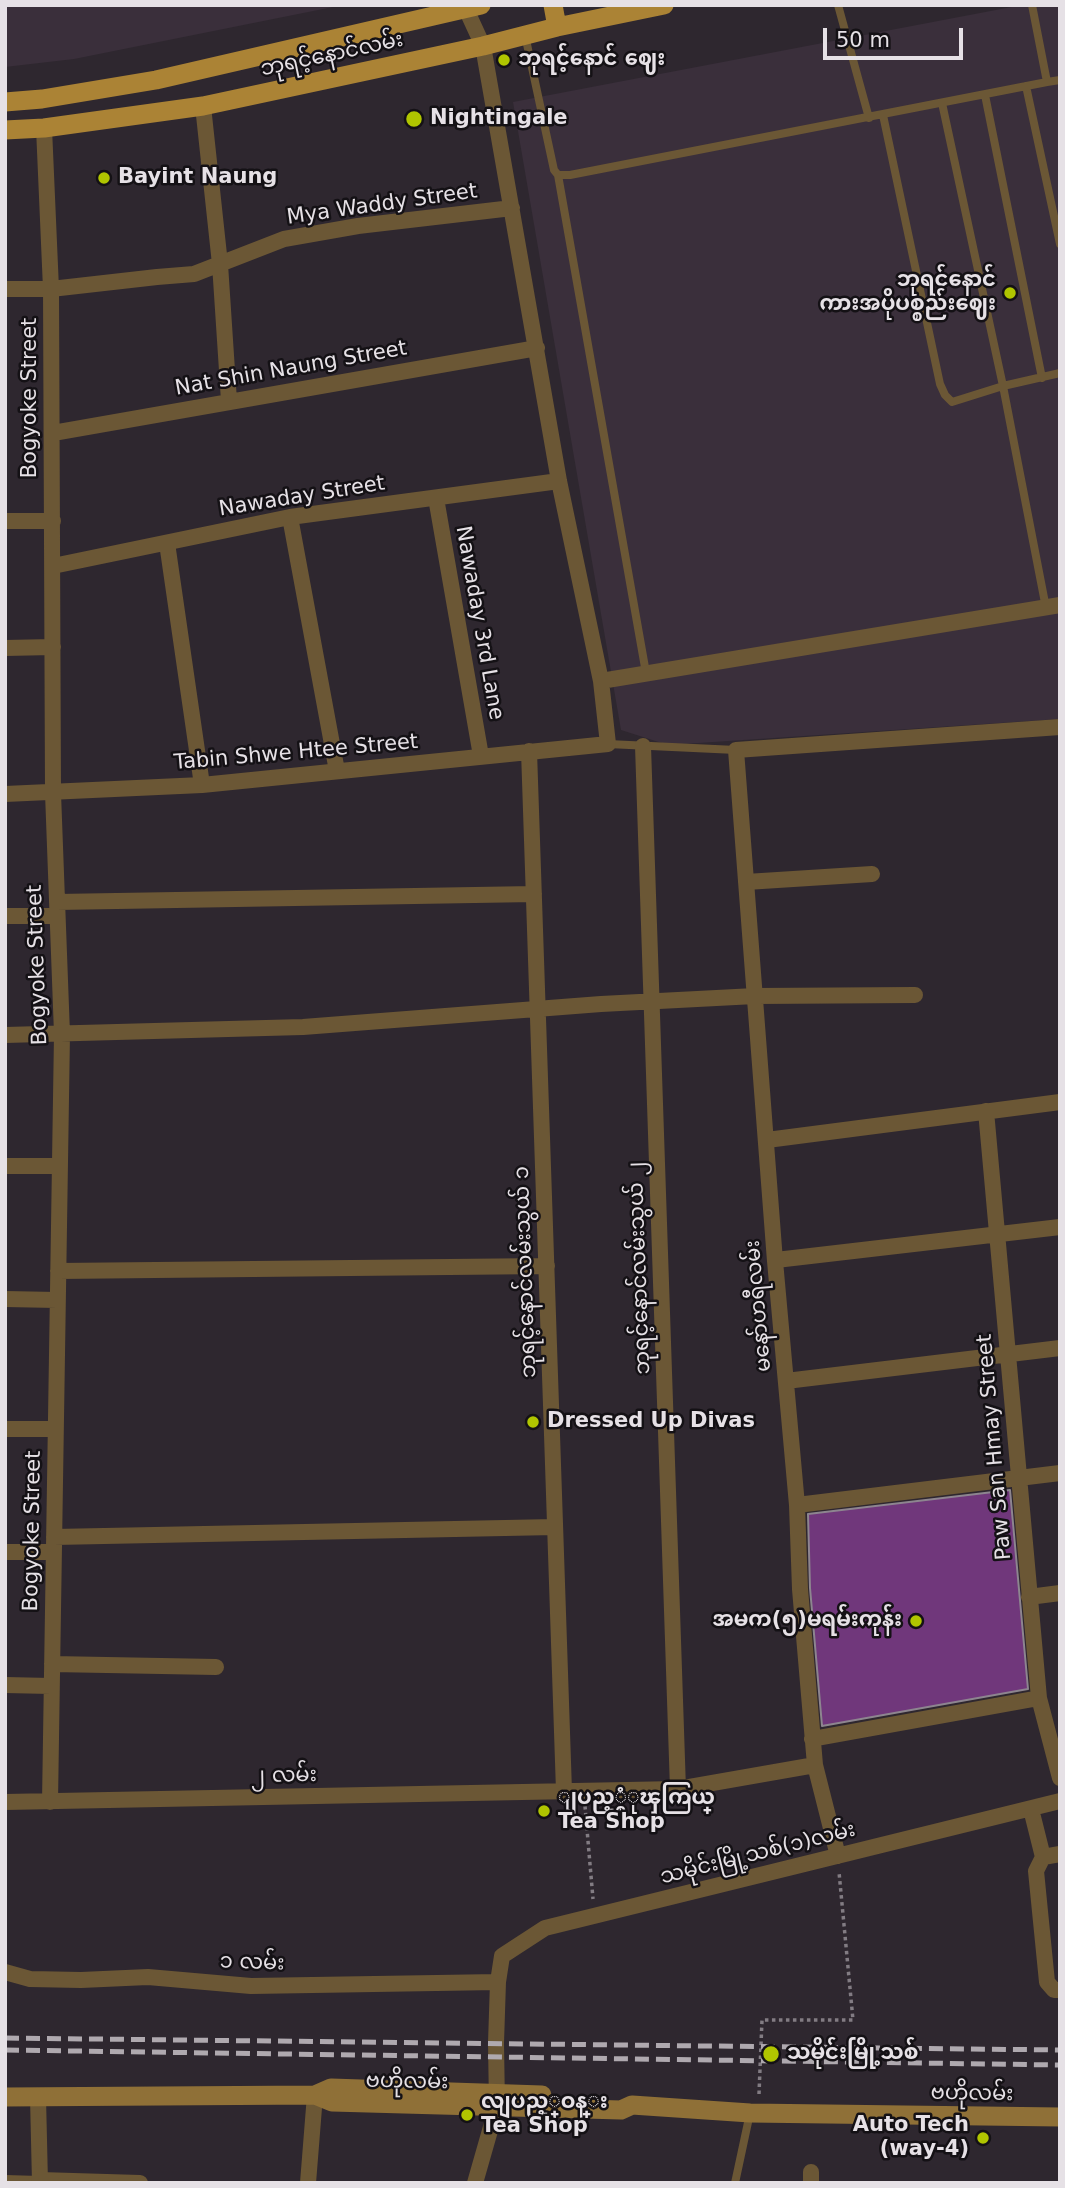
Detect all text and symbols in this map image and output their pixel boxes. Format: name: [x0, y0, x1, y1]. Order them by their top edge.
scale bar: [827, 14, 967, 58]
street label: ဘုရင့်နောင်လမ်း: [258, 28, 406, 82]
text: 50 m: [836, 28, 890, 52]
place label: ဘုရင့်နောင် ဈေး: [518, 47, 665, 73]
marker: ဘုရင့်နောင် ဈေး: [496, 52, 512, 68]
place label: Nightingale: [430, 106, 568, 132]
marker: Nightingale: [404, 109, 424, 129]
place label: Bayint Naung: [118, 165, 277, 191]
marker: Bayint Naung: [96, 170, 112, 186]
street label: Mya Waddy Street: [285, 179, 479, 231]
place label: ဘုရင့်နောင် ကားအပိုပစ္စည်းဈေး: [819, 268, 996, 318]
marker: ဘုရင့်နောင် ကားအပိုပစ္စည်းဈေး: [1002, 285, 1018, 301]
street label: Bogyoke Street: [18, 318, 44, 478]
street label: Nat Shin Naung Street: [173, 336, 409, 402]
street label: Nawaday Street: [217, 471, 387, 523]
street label: Nawaday 3rd Lane: [450, 524, 508, 722]
street label: Tabin Shwe Htee Street: [173, 730, 419, 776]
street label: Bogyoke Street: [23, 884, 53, 1046]
street label: ဘုရင့်နောင်လမ်းသွယ် ၂: [624, 1161, 656, 1375]
street label: ဘုရင့်နောင်လမ်းသွယ် ၁: [510, 1166, 542, 1378]
street label: မနော်ဟရီလမ်း: [741, 1239, 777, 1373]
street label: Paw San Hmay Street: [973, 1333, 1017, 1561]
place label: Dressed Up Divas: [547, 1409, 755, 1435]
marker: Dressed Up Divas: [525, 1414, 541, 1430]
street label: Bogyoke Street: [19, 1450, 47, 1612]
place label: အမက(၅)မရမ်းကုန်း: [712, 1608, 902, 1634]
marker: အမက(၅)မရမ်းကုန်း: [908, 1613, 924, 1629]
street label: ၂ လမ်း: [251, 1763, 317, 1789]
place label: ျပည့္စံုၾကြယ္ Tea Shop: [558, 1786, 715, 1836]
marker: ျပည့္စံုၾကြယ္ Tea Shop: [536, 1803, 552, 1819]
street label: သမိုင်းမြို့သစ်(၁)လမ်း: [658, 1818, 858, 1890]
street label: ၁ လမ်း: [219, 1949, 285, 1977]
place label: သမိုင်းမြို့သစ်: [787, 2041, 918, 2067]
marker: သမိုင်းမြို့သစ်: [761, 2044, 781, 2064]
street label: ဗဟိုလမ်း: [365, 2069, 449, 2095]
street label: ဗဟိုလမ်း: [930, 2081, 1014, 2107]
place label: လျပည့္ဝန္း Tea Shop: [481, 2090, 608, 2140]
marker: လျပည့္ဝန္း Tea Shop: [459, 2107, 475, 2123]
place label: Auto Tech (way-4): [853, 2113, 969, 2163]
marker: Auto Tech (way-4): [975, 2130, 991, 2146]

